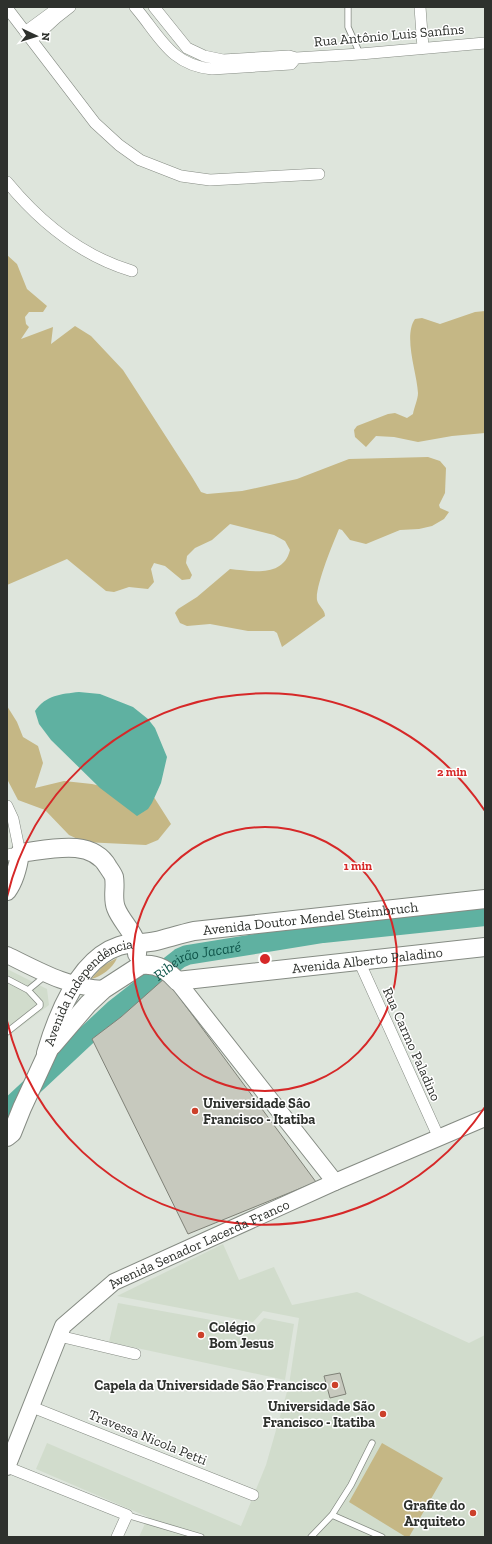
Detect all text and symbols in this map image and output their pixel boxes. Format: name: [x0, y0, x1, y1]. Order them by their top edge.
north arrow: [16, 16, 56, 56]
street label: Rua Antônio Luis Sanfins: [313, 20, 465, 51]
text: N: [39, 32, 52, 42]
text: 2 min: [437, 765, 467, 779]
text: 1 min: [344, 859, 372, 873]
street label: Avenida Doutor Mendel Steimbruch: [202, 898, 419, 939]
street label: Avenida Independência: [41, 935, 134, 1048]
water label: Ribeirão Jacaré: [150, 937, 243, 984]
street label: Avenida Alberto Paladino: [291, 944, 444, 977]
centre of rings: [258, 952, 272, 966]
street label: Rua Carmo Paladino: [379, 985, 444, 1104]
place label: Universidade Sâo Francisco - Itatiba: [203, 1095, 315, 1128]
marker: Universidade Sâo Francisco - Itatiba: [190, 1106, 200, 1116]
street label: Avenida Senador Lacerda Franco: [104, 1196, 292, 1293]
place label: Colégio Bom Jesus: [209, 1319, 274, 1352]
marker: Colégio Bom Jesus: [196, 1330, 206, 1340]
place label: Capela da Universidade São Francisco: [94, 1377, 328, 1394]
marker: Capela da Universidade São Francisco: [330, 1380, 340, 1390]
place label: Universidade São Francisco - Itatiba: [263, 1398, 376, 1431]
street label: Travessa Nicola Petti: [86, 1406, 210, 1469]
marker: Universidade São Francisco - Itatiba: [378, 1409, 388, 1419]
place label: Grafite do Arquiteto: [404, 1497, 466, 1530]
marker: Grafite do Arquiteto: [468, 1508, 478, 1518]

